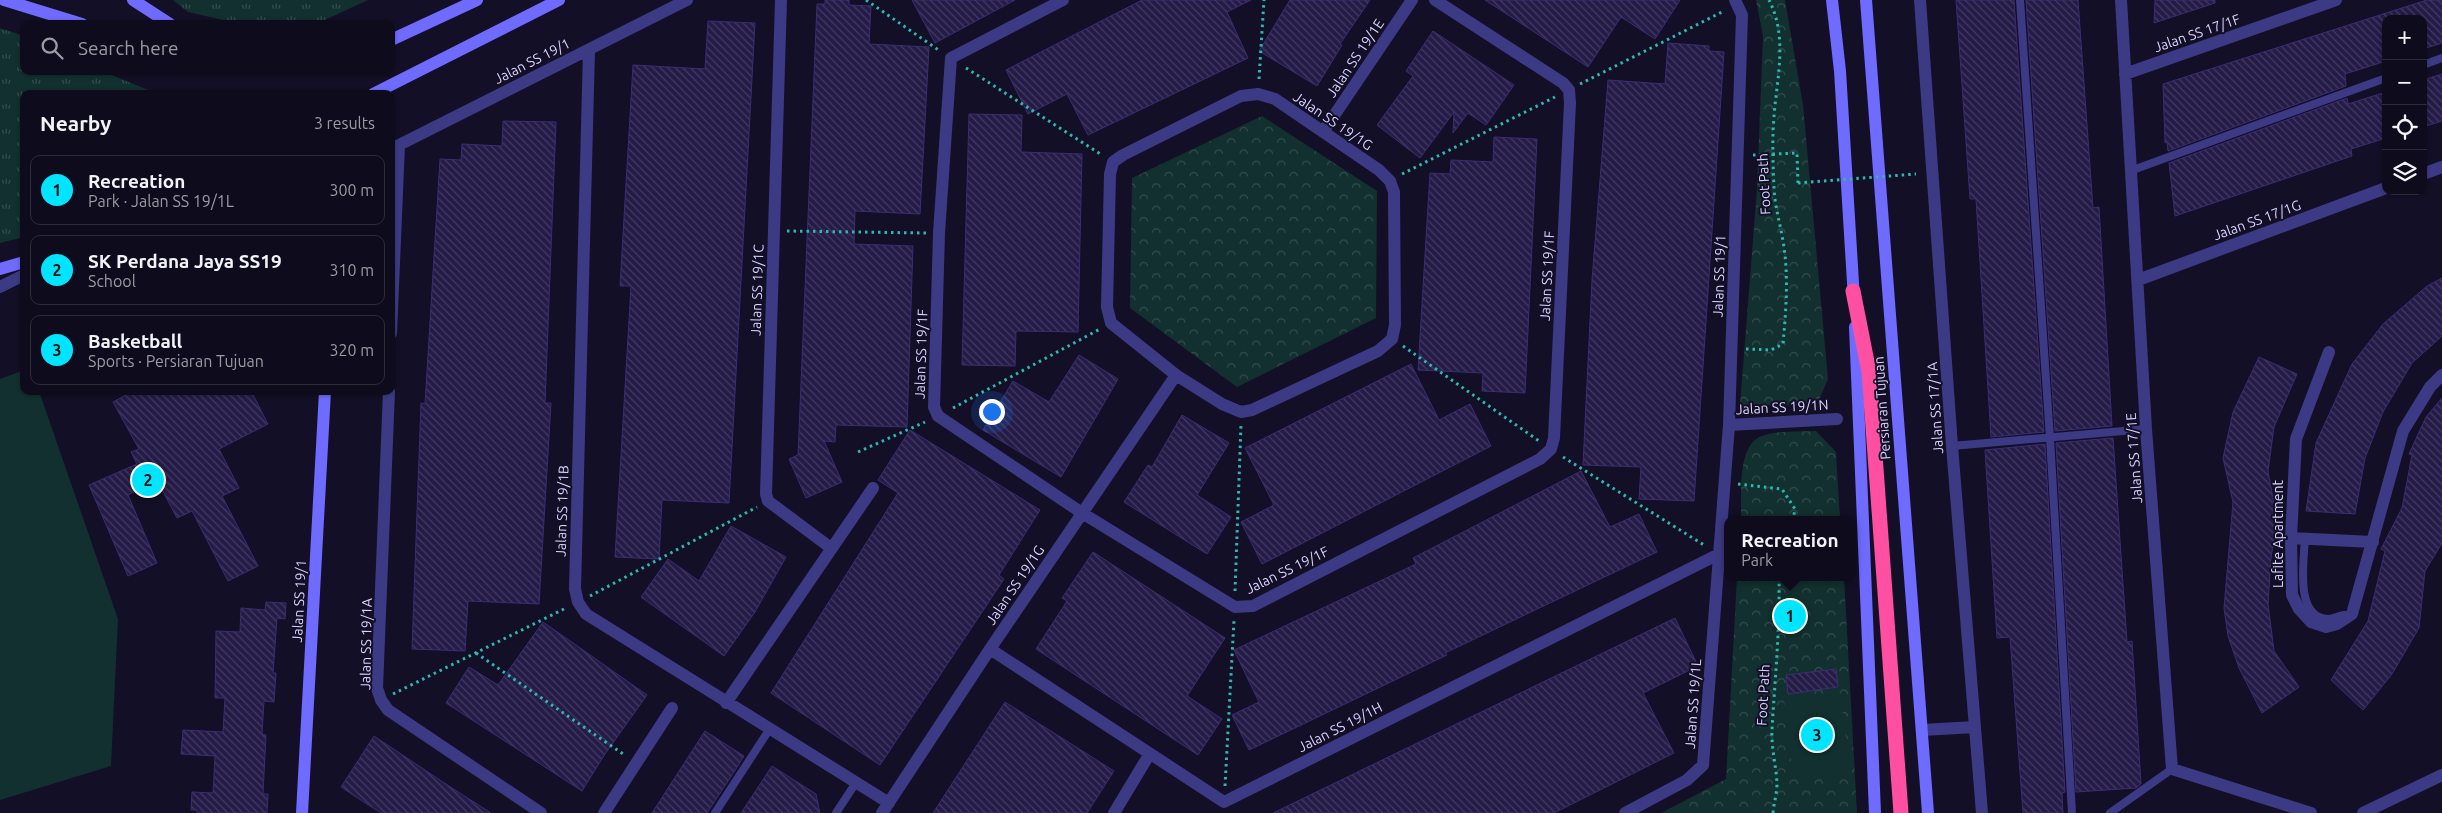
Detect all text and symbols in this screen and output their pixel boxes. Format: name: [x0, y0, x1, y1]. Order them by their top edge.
street label: Jalan SS 17/1F: [2152, 11, 2242, 55]
map controls: [2382, 15, 2427, 195]
button: +: [2382, 15, 2427, 60]
street label: Jalan SS 19/1E: [1323, 16, 1387, 100]
search box: [20, 20, 395, 75]
icon: search: [38, 34, 66, 62]
street label: Jalan SS 19/1: [491, 35, 573, 87]
text: Search here: [78, 37, 178, 59]
button: −: [2382, 60, 2427, 105]
street label: Jalan SS 19/1G: [1290, 89, 1376, 153]
button: locate: [2382, 105, 2427, 150]
text: Nearby: [40, 111, 111, 135]
text: 3 results: [314, 114, 375, 132]
button: layers: [2382, 150, 2427, 195]
street label: Foot Path: [1754, 153, 1774, 215]
text: Recreation: [88, 170, 185, 192]
text: 1: [52, 181, 62, 199]
text: 300 m: [329, 181, 374, 199]
text: Park · Jalan SS 19/1L: [88, 192, 234, 210]
street label: Jalan SS 17/1G: [2211, 197, 2303, 243]
street label: Jalan SS 19/1F: [1537, 231, 1557, 321]
street label: Jalan SS 19/1: [1710, 234, 1728, 318]
street label: Jalan SS 19/1C: [747, 244, 767, 336]
text: SK Perdana Jaya SS19: [88, 250, 282, 272]
text: 2: [52, 261, 62, 279]
text: 310 m: [329, 261, 374, 279]
text: School: [88, 272, 136, 290]
street label: Jalan SS 19/1F: [911, 309, 931, 399]
text: Basketball: [88, 330, 182, 352]
text: 3: [52, 341, 62, 359]
text: 320 m: [329, 341, 374, 359]
text: Sports · Persiaran Tujuan: [88, 352, 264, 370]
street label: Persiaran Tujuan: [1870, 356, 1894, 460]
street label: Jalan SS 17/1A: [1924, 362, 1946, 454]
street label: Jalan SS 19/1N: [1735, 397, 1829, 417]
your location: [979, 399, 1005, 425]
street label: Jalan SS 17/1E: [2123, 412, 2145, 504]
pin: 2: [132, 461, 164, 499]
street label: Jalan SS 19/1B: [552, 465, 572, 557]
street label: Lafite Apartment: [2270, 479, 2286, 588]
popup: [1724, 516, 1856, 581]
text: Recreation: [1741, 529, 1839, 551]
street label: Jalan SS 19/1G: [983, 542, 1047, 628]
street label: Jalan SS 19/1F: [1243, 543, 1331, 597]
text: Park: [1741, 551, 1773, 569]
street label: Jalan SS 19/1: [289, 559, 309, 643]
pin: 1: [1774, 597, 1806, 635]
street label: Jalan SS 19/1A: [357, 598, 375, 690]
street label: Jalan SS 19/1L: [1682, 659, 1704, 749]
street label: Foot Path: [1753, 664, 1773, 726]
street label: Jalan SS 19/1H: [1295, 699, 1385, 755]
pin: 3: [1801, 716, 1833, 754]

